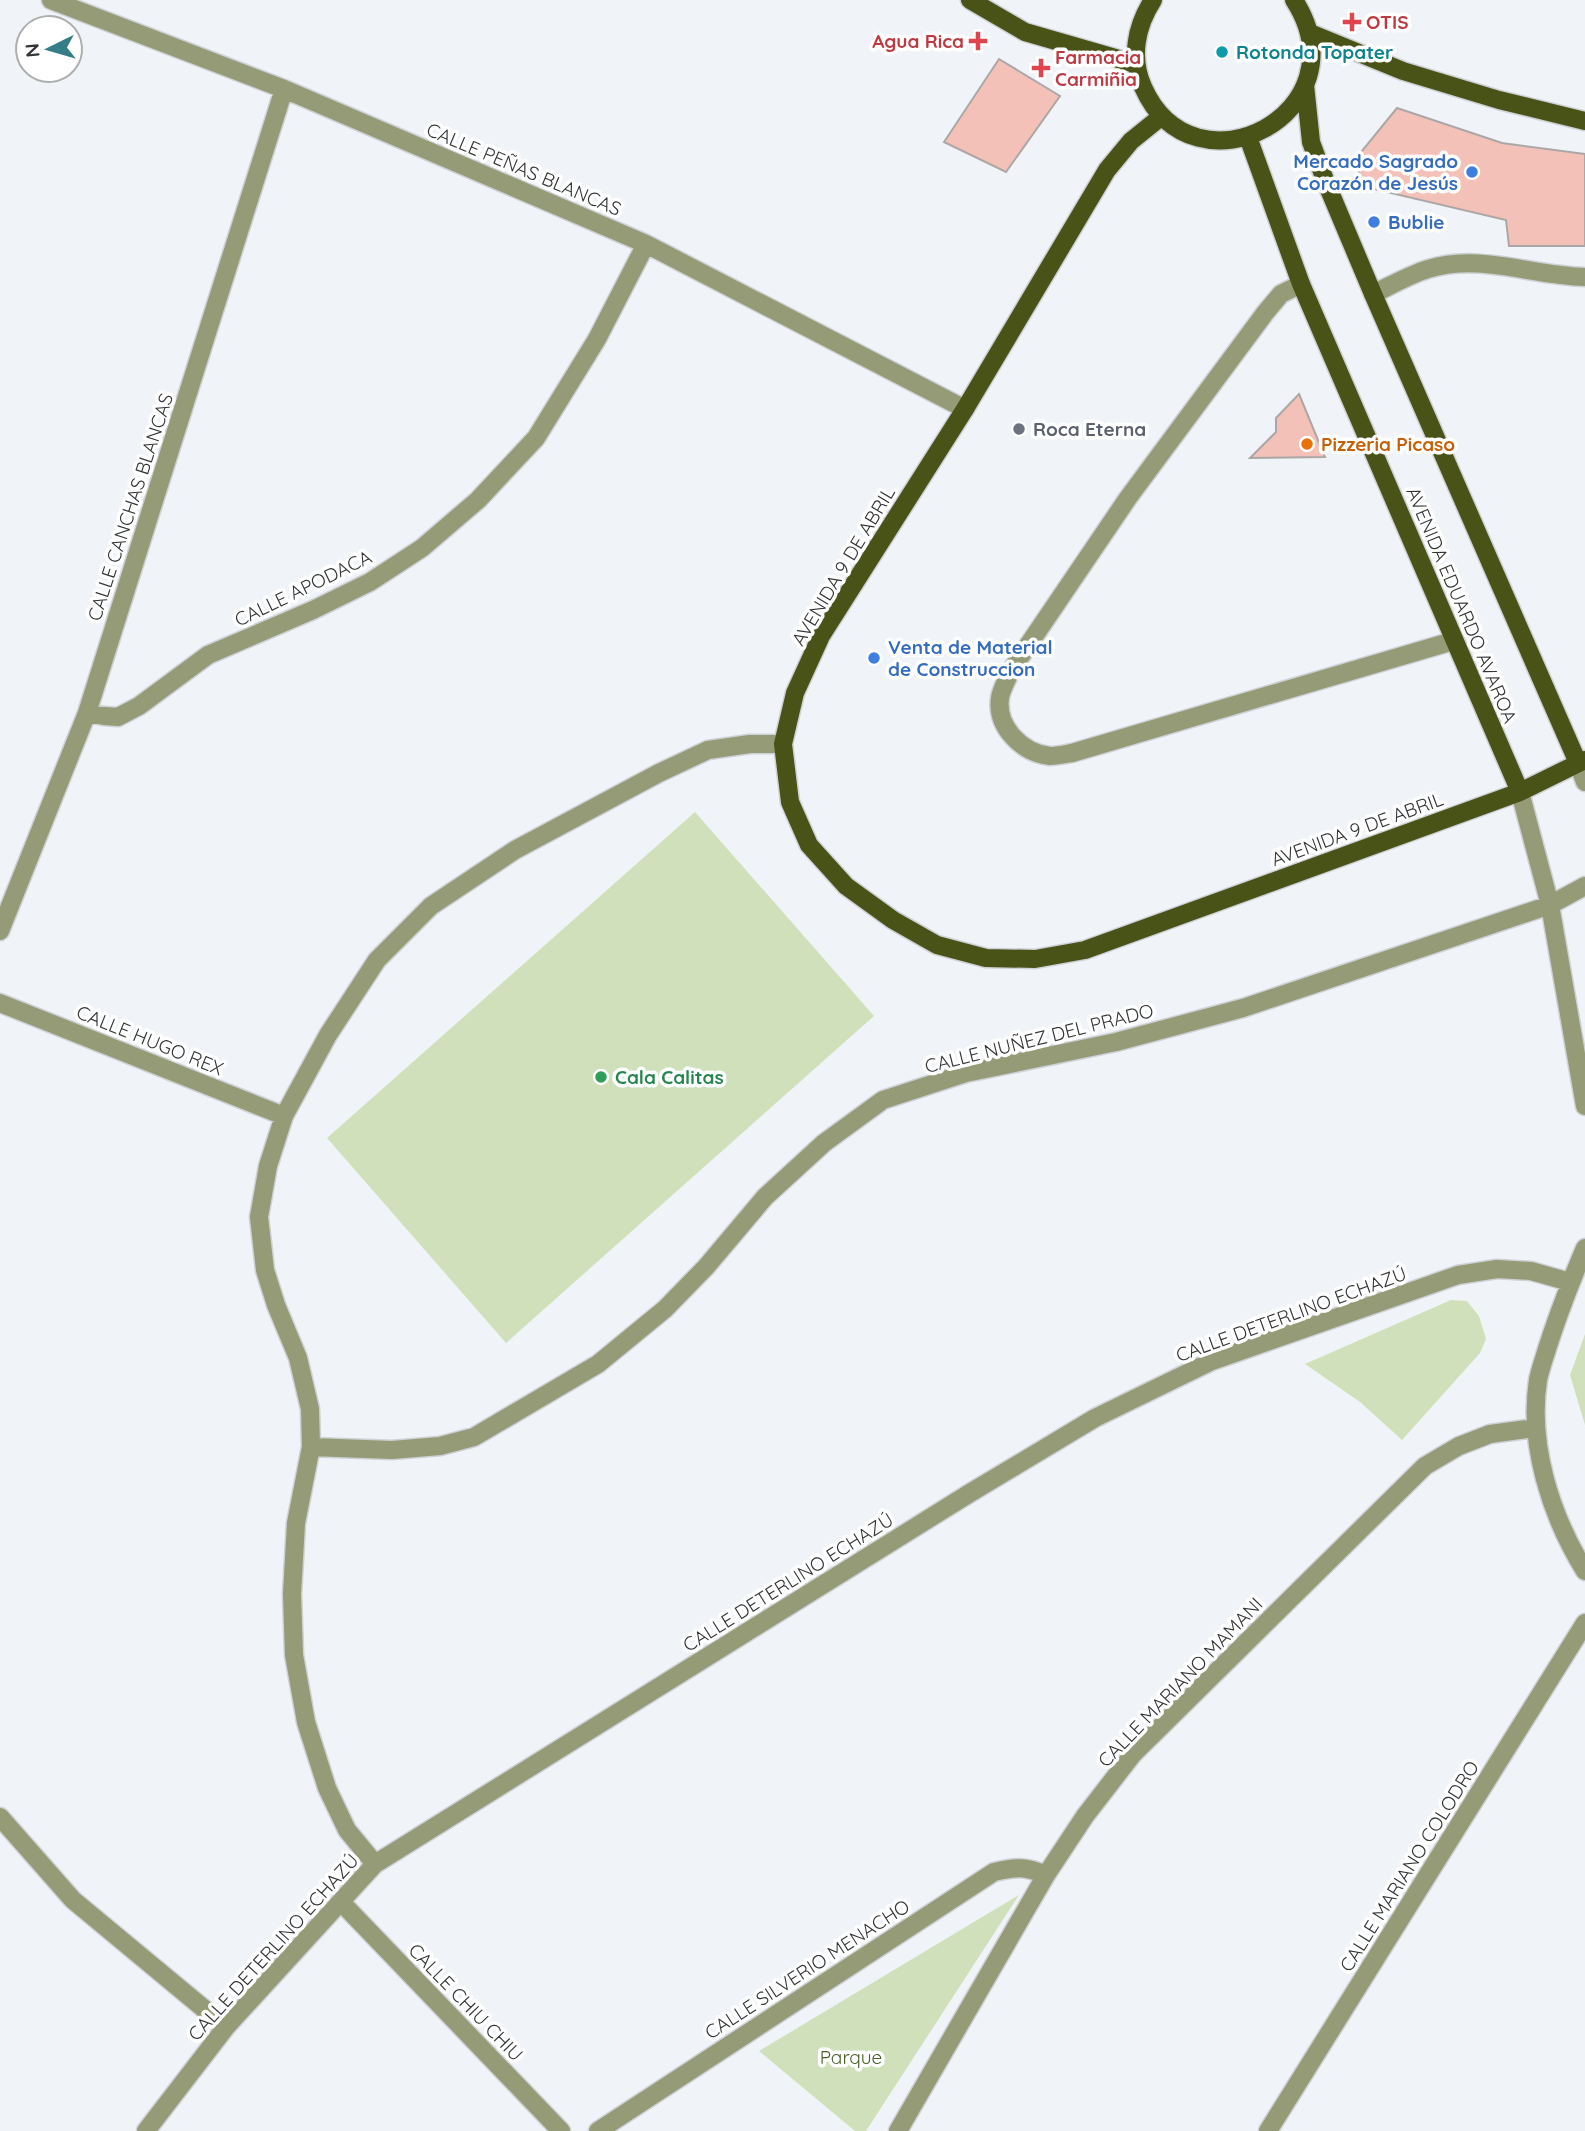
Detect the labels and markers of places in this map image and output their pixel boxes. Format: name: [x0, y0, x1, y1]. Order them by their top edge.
place label: OTIS: [1366, 10, 1409, 34]
marker: OTIS: [1344, 14, 1360, 30]
place label: Agua Rica: [872, 29, 964, 53]
marker: Agua Rica: [970, 33, 986, 49]
place label: Rotonda Topater: [1236, 40, 1393, 64]
marker: Rotonda Topater: [1214, 44, 1230, 60]
place label: Farmacia Carmiñia: [1055, 45, 1141, 91]
marker: Farmacia Carmiñia: [1033, 60, 1049, 76]
place label: Mercado Sagrado Corazón de Jesús: [1293, 149, 1458, 195]
marker: Mercado Sagrado Corazón de Jesús: [1464, 164, 1480, 180]
place label: Bublie: [1388, 210, 1444, 234]
marker: Bublie: [1366, 214, 1382, 230]
place label: Roca Eterna: [1033, 417, 1146, 441]
marker: Roca Eterna: [1011, 421, 1027, 437]
place label: Pizzeria Picaso: [1321, 432, 1455, 456]
marker: Pizzeria Picaso: [1299, 436, 1315, 452]
place label: Venta de Material de Construccion: [888, 635, 1053, 681]
marker: Venta de Material de Construccion: [866, 650, 882, 666]
place label: Cala Calitas: [615, 1065, 724, 1089]
marker: Cala Calitas: [593, 1069, 609, 1085]

